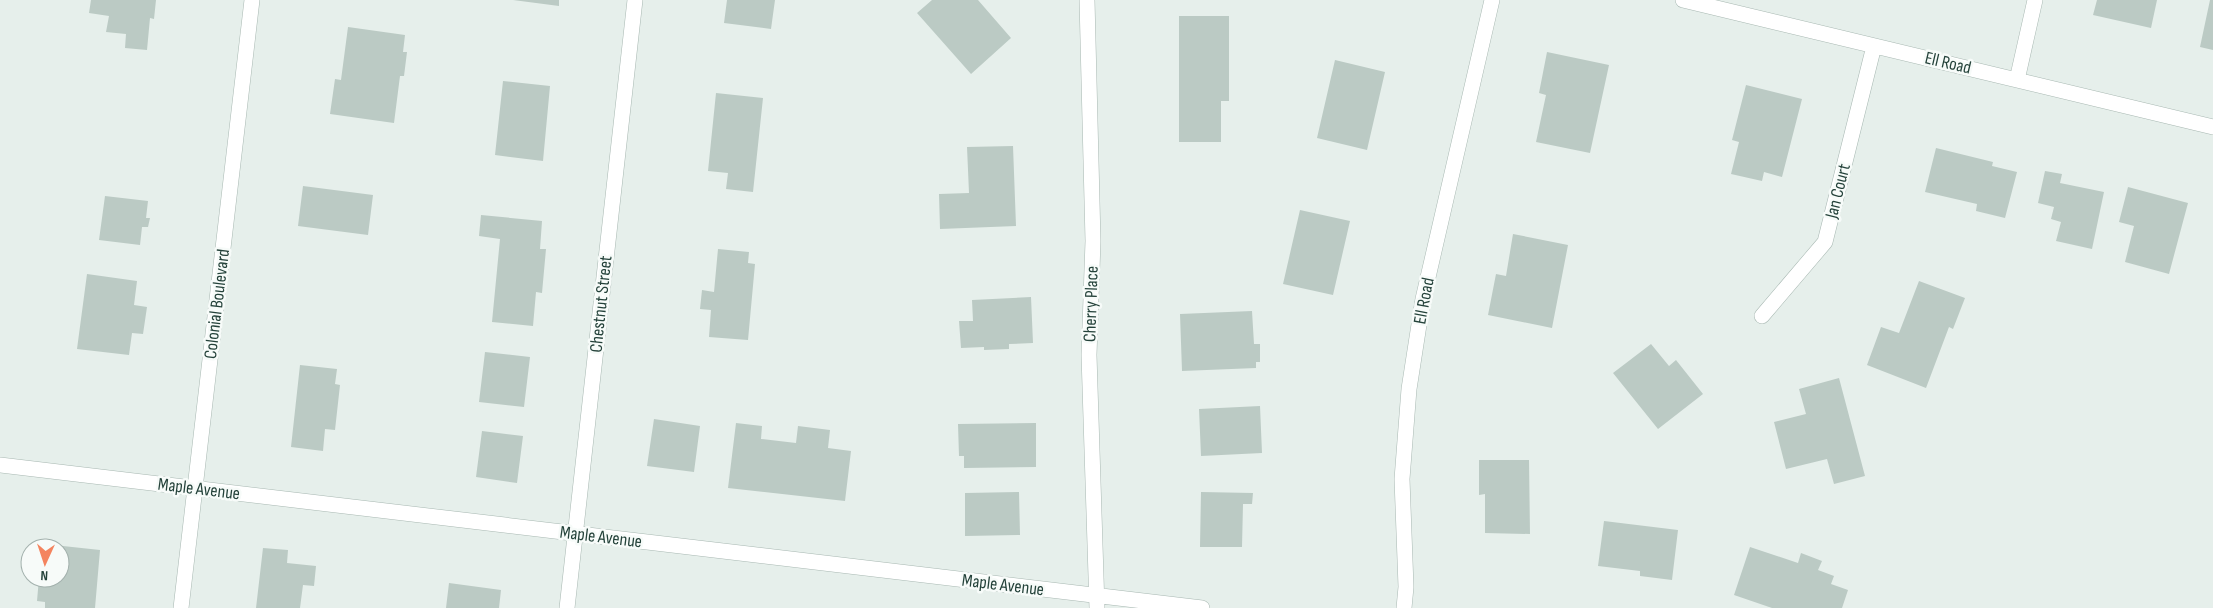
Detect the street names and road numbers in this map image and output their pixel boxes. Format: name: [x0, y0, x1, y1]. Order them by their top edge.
street label: Ell Road: [1923, 47, 1973, 79]
street label: Jan Court: [1821, 161, 1855, 221]
street label: Colonial Boulevard: [200, 248, 234, 360]
street label: Chestnut Street: [585, 254, 617, 353]
street label: Cherry Place: [1079, 266, 1103, 342]
street label: Ell Road: [1409, 276, 1439, 326]
street label: Maple Avenue: [157, 474, 241, 504]
street label: Maple Avenue: [559, 522, 643, 552]
street label: Maple Avenue: [961, 570, 1045, 600]

